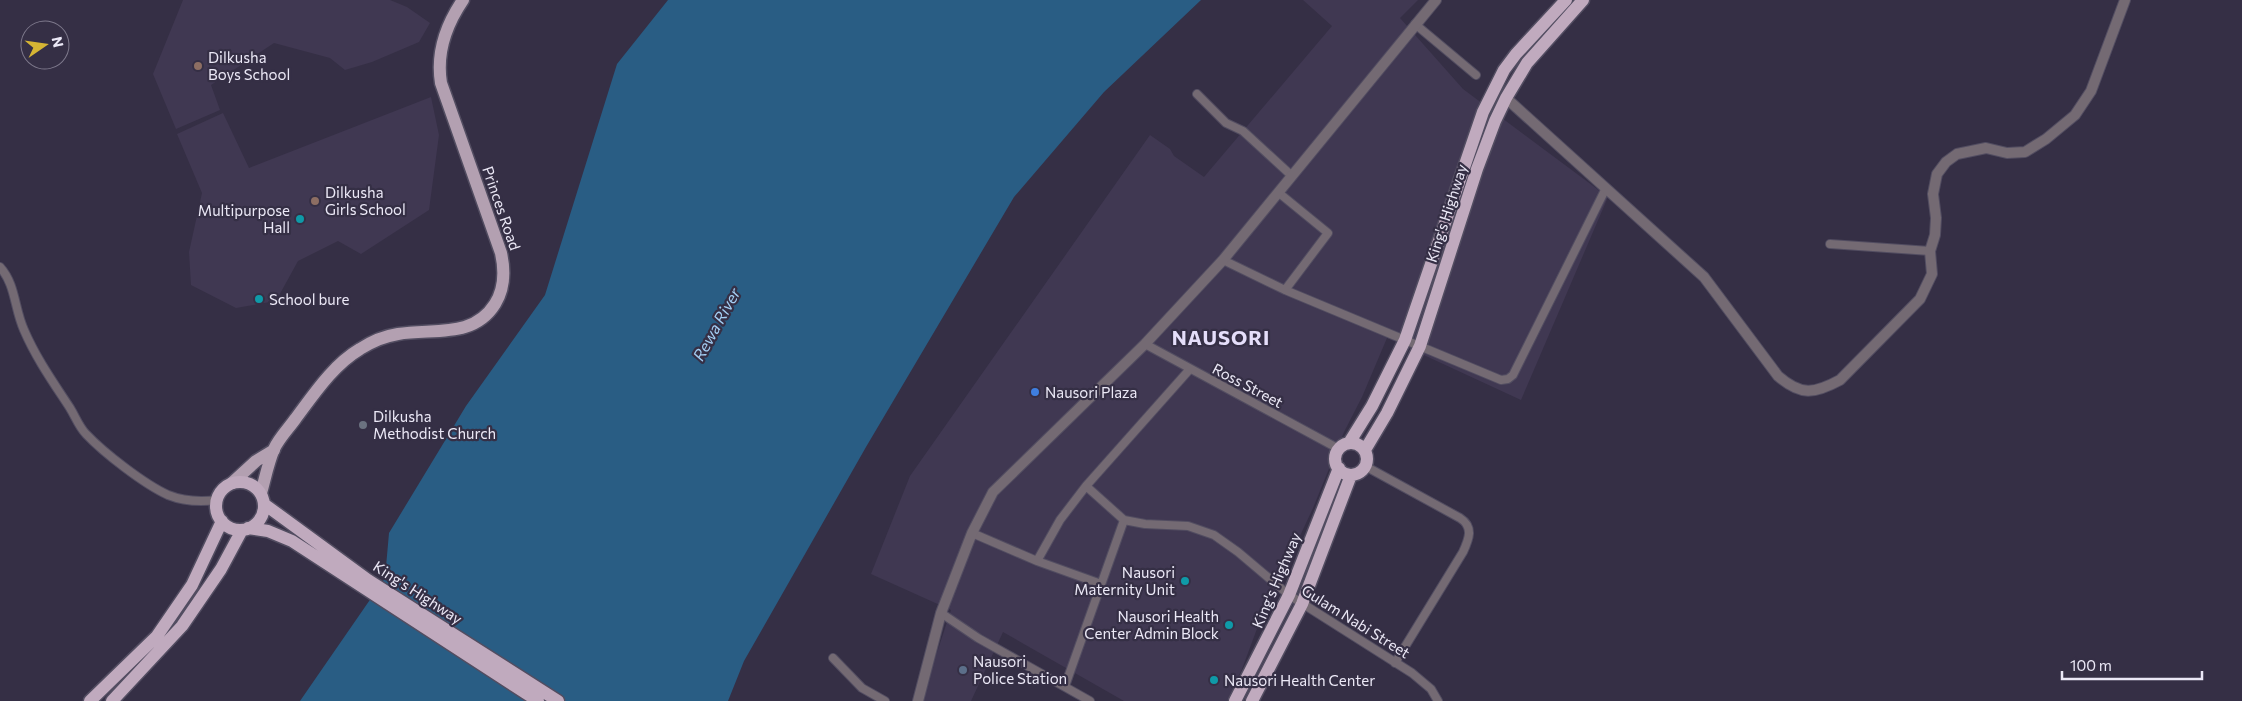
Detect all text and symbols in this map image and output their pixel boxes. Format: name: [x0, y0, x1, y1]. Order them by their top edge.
north arrow: [20, 20, 70, 70]
text: N: [49, 35, 68, 49]
place label: Dilkusha Boys School: [208, 48, 290, 83]
marker: Dilkusha Boys School: [192, 60, 204, 72]
street label: King's Highway: [1422, 161, 1470, 264]
street label: Princes Road: [479, 164, 525, 252]
place label: Dilkusha Girls School: [325, 183, 406, 218]
marker: Dilkusha Girls School: [309, 195, 321, 207]
place label: Multipurpose Hall: [198, 201, 290, 236]
marker: Multipurpose Hall: [294, 213, 306, 225]
water label: Rewa River: [688, 284, 744, 364]
place label: School bure: [269, 290, 349, 308]
marker: School bure: [253, 293, 265, 305]
district label: NAUSORI: [1172, 325, 1270, 349]
street label: Ross Street: [1210, 359, 1286, 411]
place label: Nausori Plaza: [1045, 383, 1137, 401]
marker: Nausori Plaza: [1029, 386, 1041, 398]
place label: Dilkusha Methodist Church: [373, 407, 496, 442]
marker: Dilkusha Methodist Church: [357, 419, 369, 431]
street label: King's Highway: [1248, 529, 1304, 631]
street label: King's Highway: [370, 557, 466, 628]
place label: Nausori Maternity Unit: [1074, 563, 1175, 598]
marker: Nausori Maternity Unit: [1179, 575, 1191, 587]
street label: Gulam Nabi Street: [1299, 580, 1413, 662]
place label: Nausori Health Center Admin Block: [1084, 607, 1219, 642]
marker: Nausori Health Center Admin Block: [1223, 619, 1235, 631]
scale bar: [2062, 648, 2202, 680]
place label: Nausori Police Station: [973, 652, 1067, 687]
text: 100 m: [2070, 656, 2112, 674]
marker: Nausori Police Station: [957, 664, 969, 676]
place label: Nausori Health Center: [1224, 671, 1375, 689]
marker: Nausori Health Center: [1208, 674, 1220, 686]

